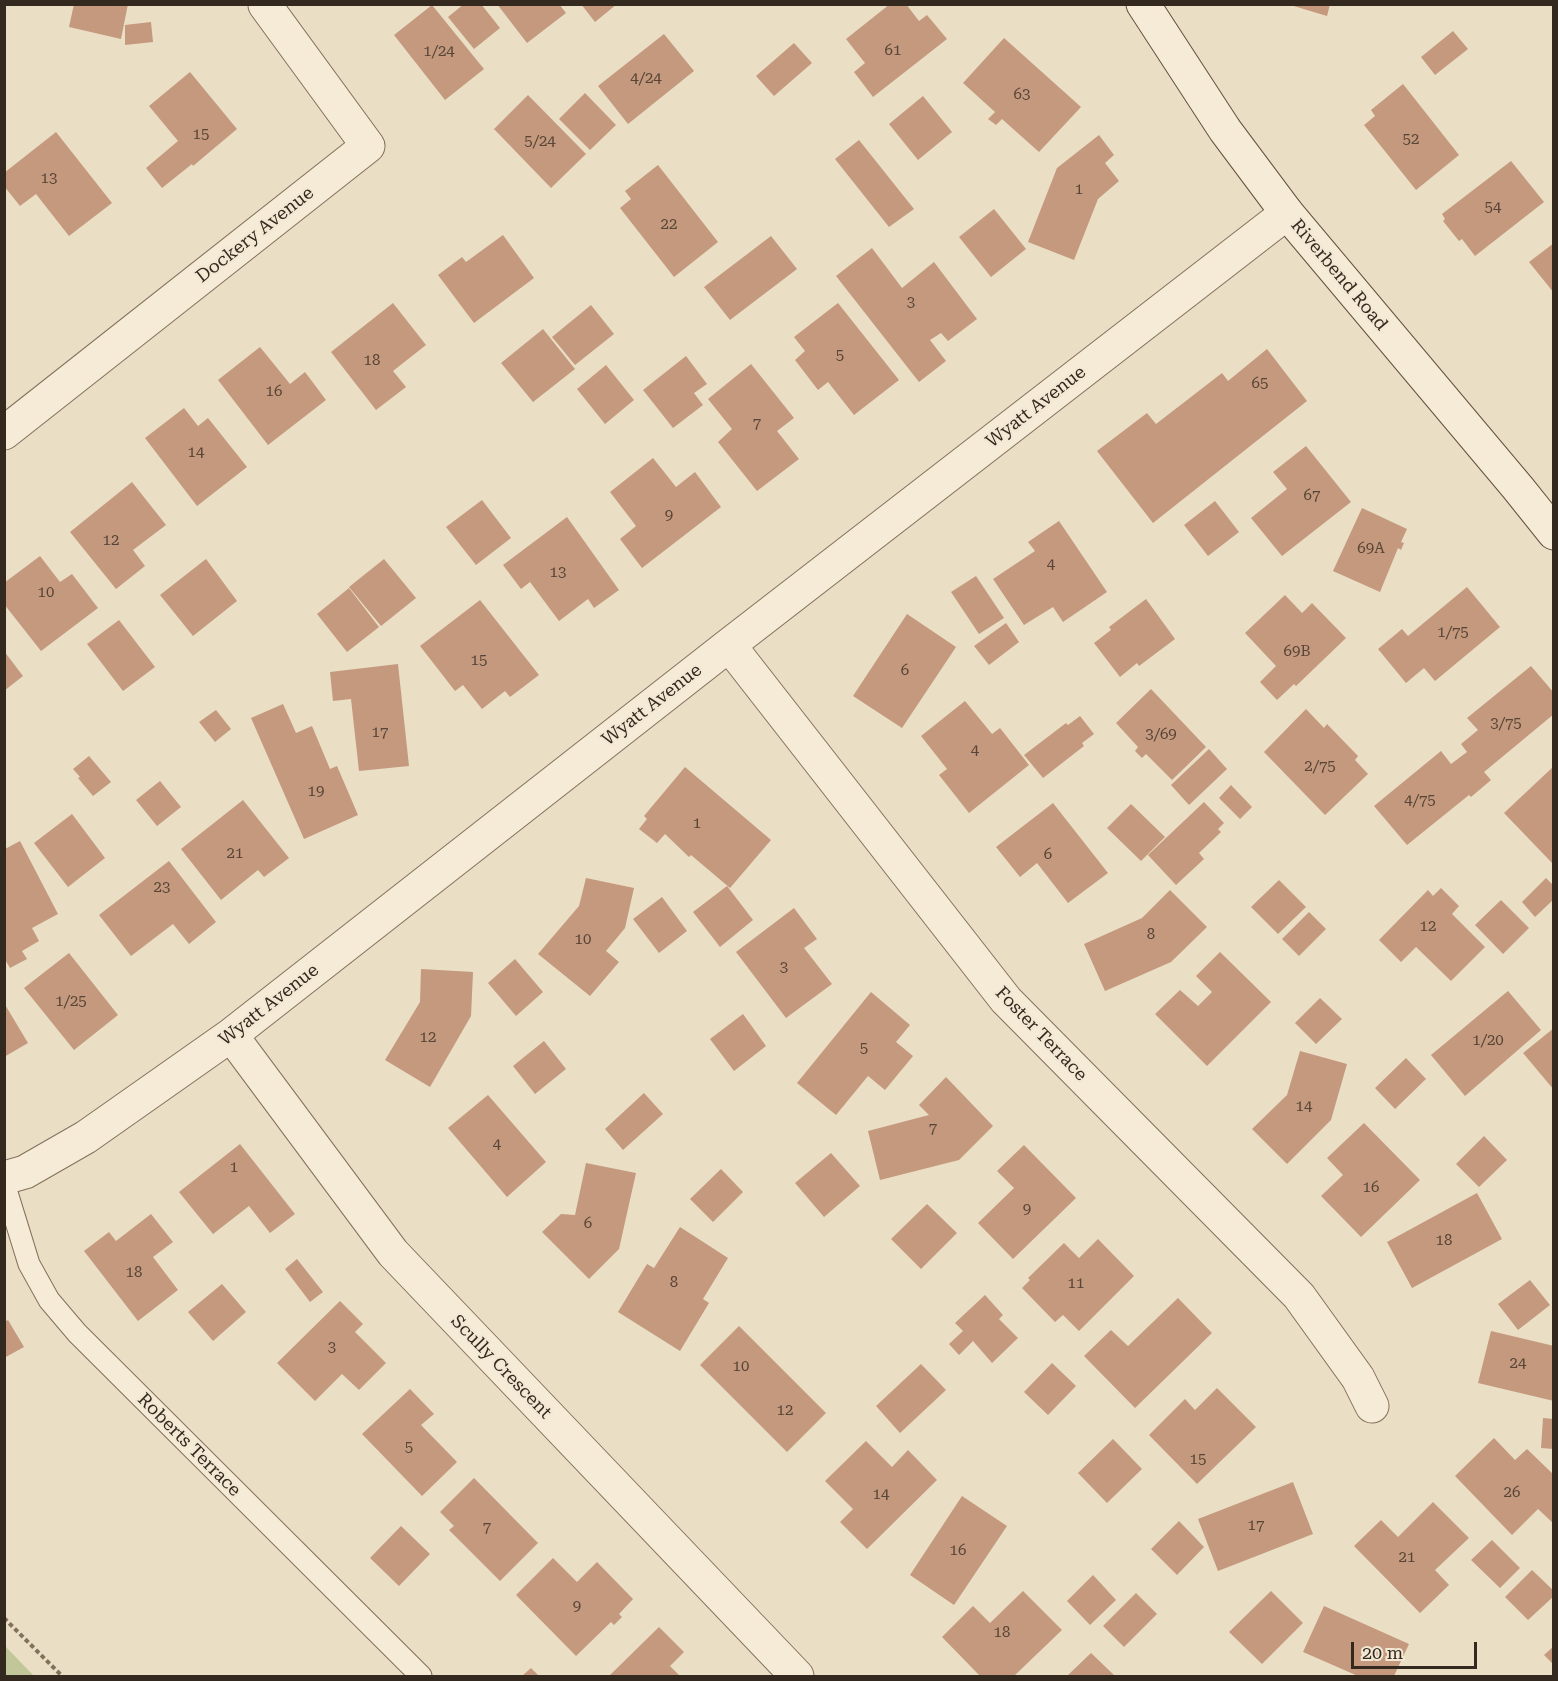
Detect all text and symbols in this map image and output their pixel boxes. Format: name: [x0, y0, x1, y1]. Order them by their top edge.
house number: 61: [885, 42, 901, 60]
house number: 1/24: [423, 43, 455, 61]
house number: 4/24: [630, 70, 662, 88]
house number: 63: [1014, 86, 1030, 104]
house number: 15: [193, 126, 209, 144]
house number: 52: [1403, 131, 1419, 149]
house number: 5/24: [524, 133, 556, 151]
house number: 13: [41, 170, 57, 188]
house number: 1: [1075, 181, 1083, 199]
street label: Dockery Avenue: [192, 182, 318, 288]
house number: 54: [1485, 199, 1501, 217]
street label: Riverbend Road: [1286, 215, 1392, 335]
house number: 22: [661, 216, 677, 234]
house number: 3: [907, 294, 915, 312]
house number: 5: [836, 347, 844, 365]
house number: 18: [364, 352, 380, 370]
street label: Wyatt Avenue: [982, 361, 1090, 453]
house number: 65: [1252, 375, 1268, 393]
house number: 16: [266, 383, 282, 401]
house number: 7: [753, 415, 761, 433]
house number: 14: [188, 444, 204, 462]
house number: 67: [1304, 487, 1320, 505]
house number: 9: [665, 507, 673, 525]
house number: 12: [103, 532, 119, 550]
house number: 69A: [1357, 540, 1385, 558]
house number: 4: [1047, 556, 1055, 574]
house number: 13: [550, 564, 566, 582]
house number: 10: [38, 584, 54, 602]
house number: 1/75: [1437, 624, 1469, 642]
house number: 69B: [1284, 643, 1310, 661]
house number: 15: [471, 652, 487, 670]
street label: Wyatt Avenue: [598, 659, 706, 751]
house number: 6: [901, 662, 909, 680]
house number: 3/75: [1490, 715, 1522, 733]
house number: 17: [372, 724, 388, 742]
house number: 3/69: [1145, 726, 1177, 744]
house number: 4: [971, 742, 979, 760]
house number: 2/75: [1304, 758, 1336, 776]
house number: 19: [308, 783, 324, 801]
house number: 4/75: [1404, 792, 1436, 810]
house number: 1: [693, 815, 701, 833]
house number: 21: [227, 845, 243, 863]
house number: 6: [1044, 846, 1052, 864]
house number: 23: [154, 879, 170, 897]
house number: 12: [1420, 918, 1436, 936]
house number: 8: [1147, 926, 1155, 944]
house number: 10: [575, 931, 591, 949]
street label: Wyatt Avenue: [215, 959, 323, 1051]
house number: 3: [780, 959, 788, 977]
street label: Foster Terrace: [991, 982, 1091, 1086]
house number: 1/25: [55, 993, 87, 1011]
house number: 12: [420, 1029, 436, 1047]
house number: 1/20: [1472, 1032, 1504, 1050]
house number: 5: [860, 1040, 868, 1058]
house number: 14: [1296, 1098, 1312, 1116]
house number: 7: [929, 1120, 937, 1138]
house number: 4: [493, 1136, 501, 1154]
house number: 1: [230, 1159, 238, 1177]
house number: 16: [1363, 1179, 1379, 1197]
house number: 9: [1023, 1201, 1031, 1219]
house number: 6: [584, 1215, 592, 1233]
house number: 18: [1436, 1232, 1452, 1250]
house number: 18: [126, 1264, 142, 1282]
house number: 8: [670, 1274, 678, 1292]
house number: 11: [1068, 1275, 1084, 1293]
street label: Scully Crescent: [446, 1311, 556, 1423]
house number: 3: [328, 1339, 336, 1357]
house number: 24: [1510, 1355, 1526, 1373]
house number: 10: [733, 1358, 749, 1376]
street label: Roberts Terrace: [133, 1389, 245, 1501]
house number: 12: [777, 1402, 793, 1420]
house number: 5: [405, 1439, 413, 1457]
house number: 15: [1190, 1451, 1206, 1469]
house number: 26: [1504, 1484, 1520, 1502]
house number: 14: [873, 1486, 889, 1504]
house number: 17: [1248, 1517, 1264, 1535]
house number: 7: [483, 1519, 491, 1537]
house number: 16: [950, 1542, 966, 1560]
house number: 21: [1399, 1549, 1415, 1567]
house number: 9: [573, 1598, 581, 1616]
house number: 18: [994, 1624, 1010, 1642]
scale bar: [1354, 1630, 1480, 1668]
text: 20 m: [1362, 1642, 1403, 1663]

